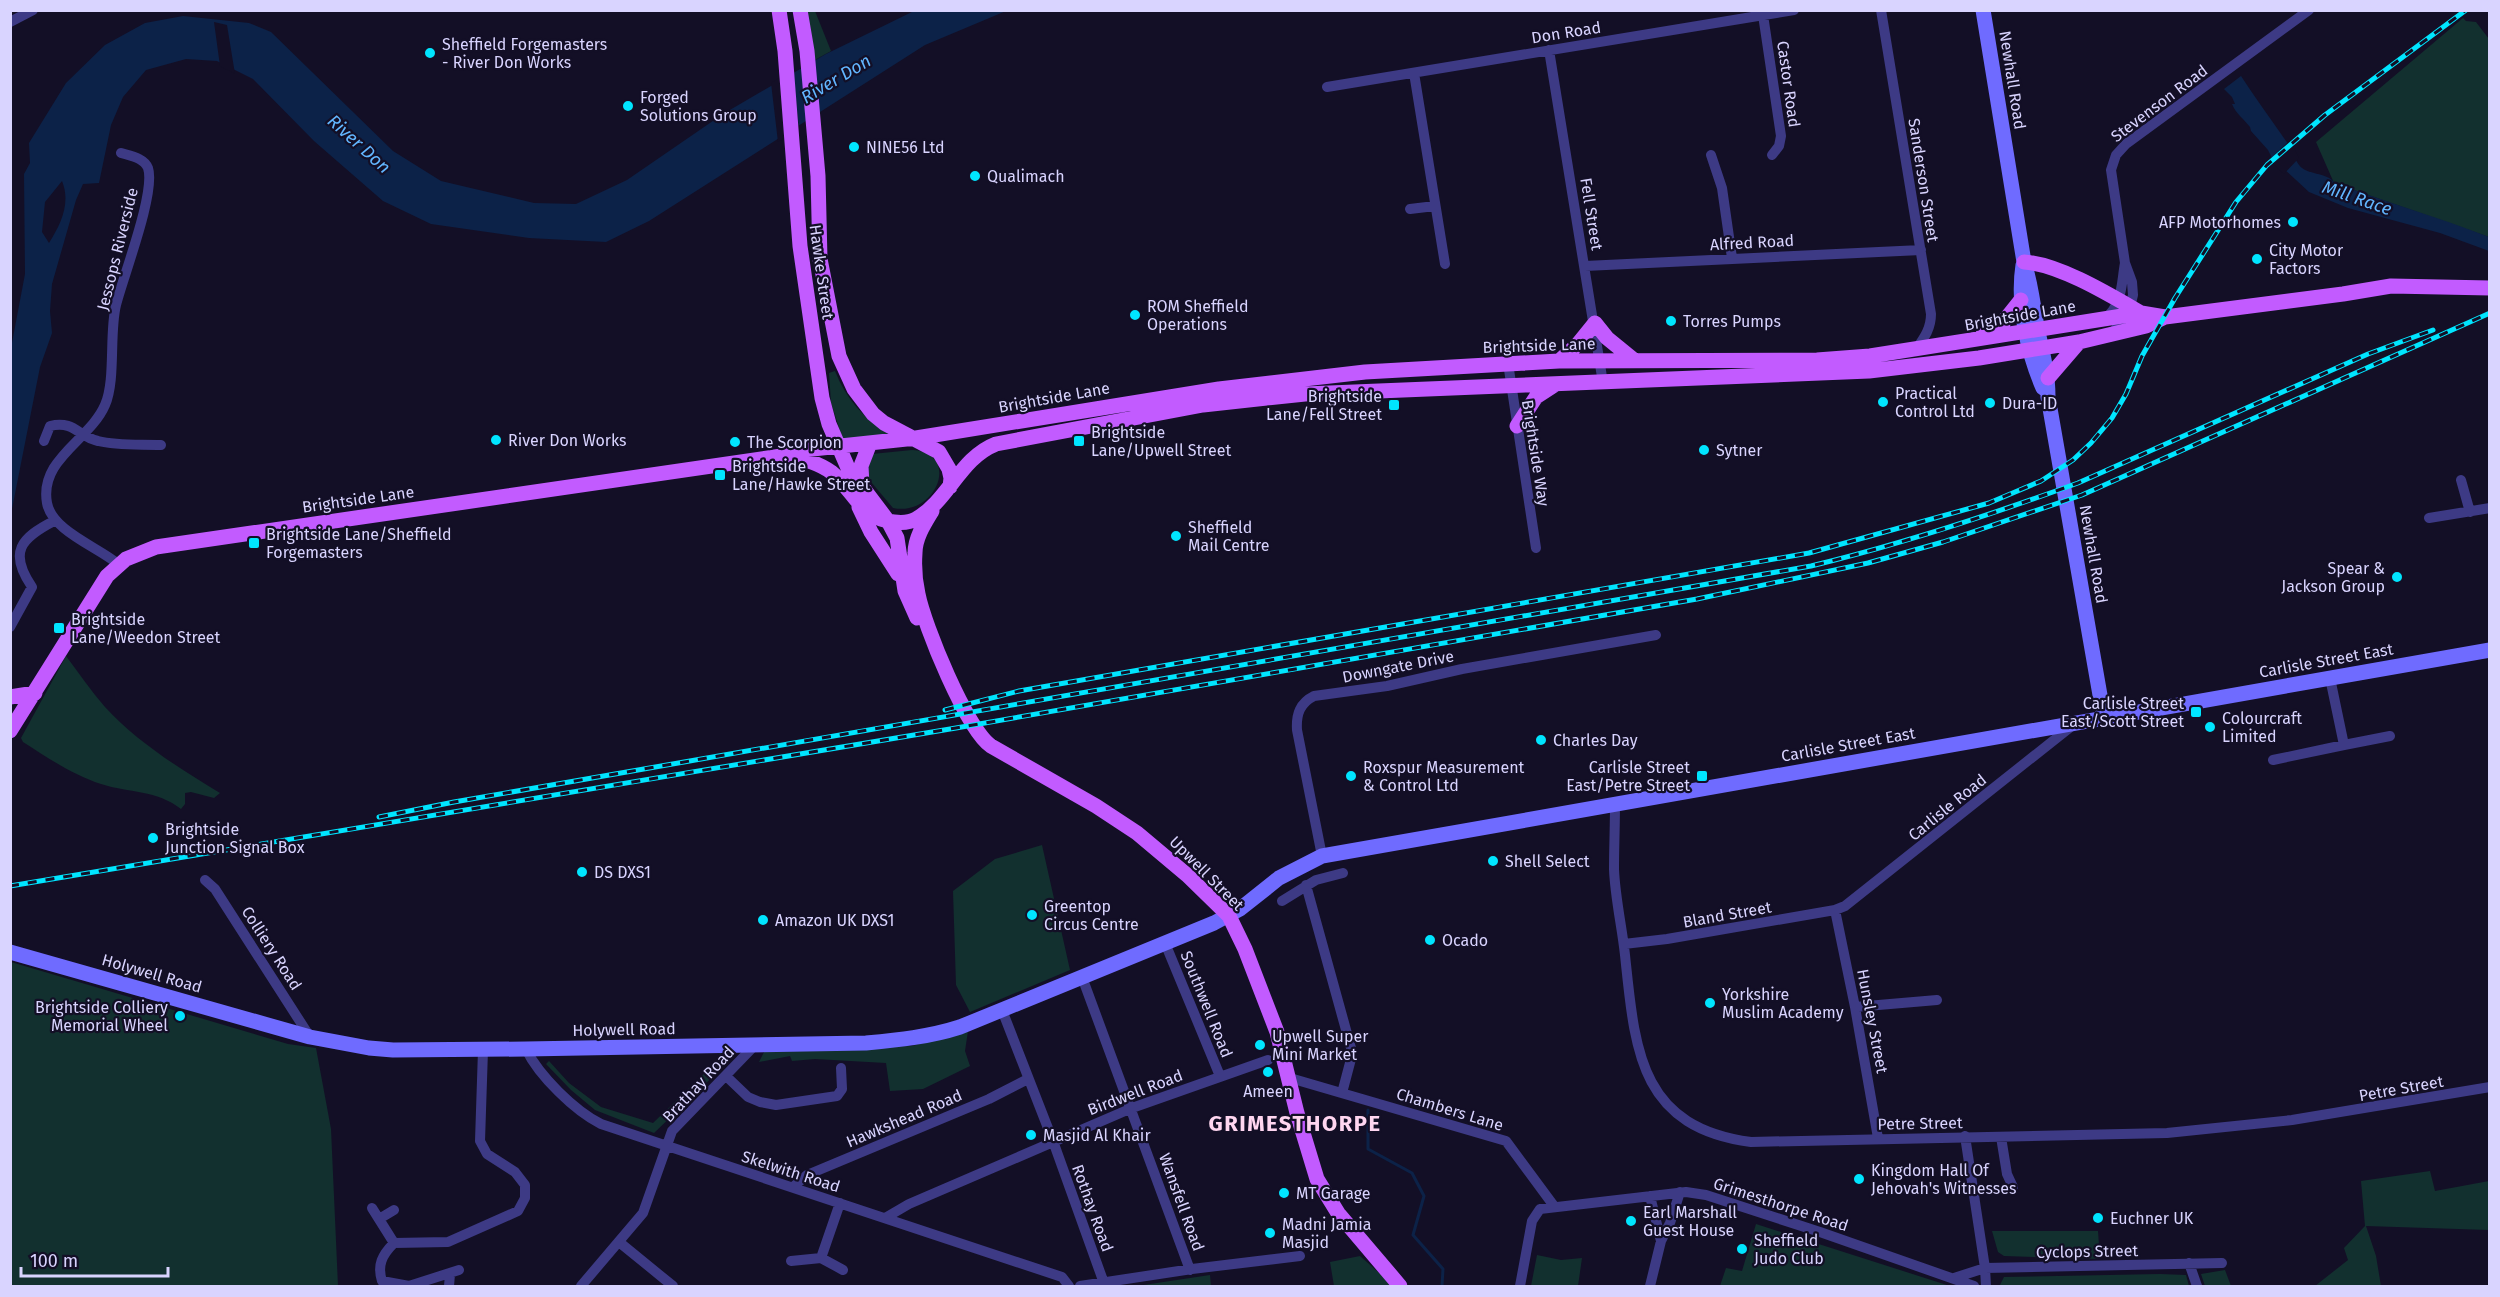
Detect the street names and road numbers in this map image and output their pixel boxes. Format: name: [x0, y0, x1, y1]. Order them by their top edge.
street label: Don Road: [1530, 18, 1602, 47]
street label: Newhall Road: [1995, 29, 2030, 131]
street label: Castor Road: [1773, 40, 1804, 128]
street label: Stevenson Road: [2107, 61, 2211, 146]
street label: Sanderson Street: [1904, 117, 1943, 243]
street label: Fell Street: [1576, 177, 1607, 252]
street label: Jessops Riverside: [93, 186, 142, 312]
street label: Hawke Street: [805, 224, 838, 321]
street label: Alfred Road: [1709, 231, 1795, 254]
street label: Brightside Lane: [1963, 296, 2077, 335]
street label: Brightside Lane: [1482, 334, 1596, 357]
street label: Brightside Lane: [997, 378, 1111, 417]
street label: Brightside Way: [1518, 399, 1553, 508]
street label: Brightside Lane: [301, 482, 415, 517]
street label: Newhall Road: [2076, 503, 2112, 605]
street label: Carlisle Street East: [2258, 639, 2395, 682]
street label: Downgate Drive: [1341, 646, 1455, 687]
street label: Carlisle Street East: [1780, 723, 1917, 766]
street label: Carlisle Road: [1904, 770, 1990, 845]
street label: Upwell Street: [1166, 832, 1248, 915]
street label: Bland Street: [1681, 897, 1773, 932]
street label: Colliery Road: [238, 903, 306, 994]
street label: Southwell Road: [1177, 948, 1237, 1060]
street label: Holywell Road: [100, 950, 204, 997]
street label: Hunsley Street: [1853, 967, 1892, 1075]
street label: Holywell Road: [572, 1019, 676, 1040]
street label: Brathay Road: [658, 1043, 738, 1126]
street label: Birdwell Road: [1085, 1066, 1185, 1119]
street label: Petre Street: [2357, 1072, 2445, 1105]
street label: Chambers Lane: [1394, 1084, 1506, 1135]
street label: Hawkshead Road: [843, 1086, 965, 1151]
street label: Petre Street: [1877, 1113, 1963, 1134]
street label: Skelwith Road: [739, 1147, 843, 1196]
street label: Wansfell Road: [1155, 1151, 1208, 1254]
street label: Rothay Road: [1068, 1162, 1117, 1254]
street label: Grimesthorpe Road: [1711, 1174, 1851, 1235]
street label: Cyclops Street: [2036, 1241, 2138, 1262]

